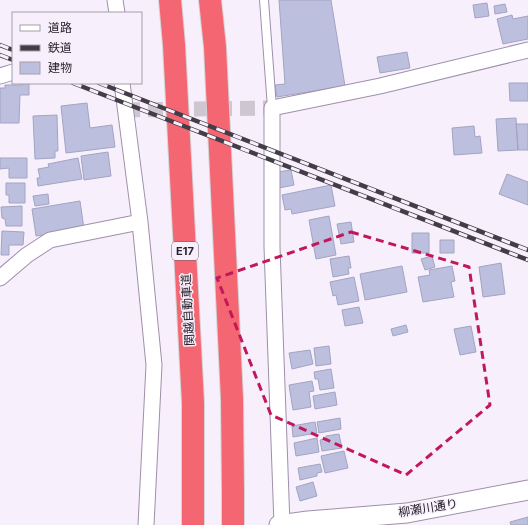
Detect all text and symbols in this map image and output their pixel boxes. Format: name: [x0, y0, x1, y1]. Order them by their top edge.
legend: [12, 12, 142, 84]
text: 道路: [48, 20, 72, 35]
text: 鉄道: [48, 40, 72, 55]
text: 建物: [48, 60, 72, 75]
road number: E17: [172, 242, 198, 260]
street label: 関越自動車道: [178, 274, 197, 346]
street label: 柳瀬川通り: [397, 495, 459, 520]

